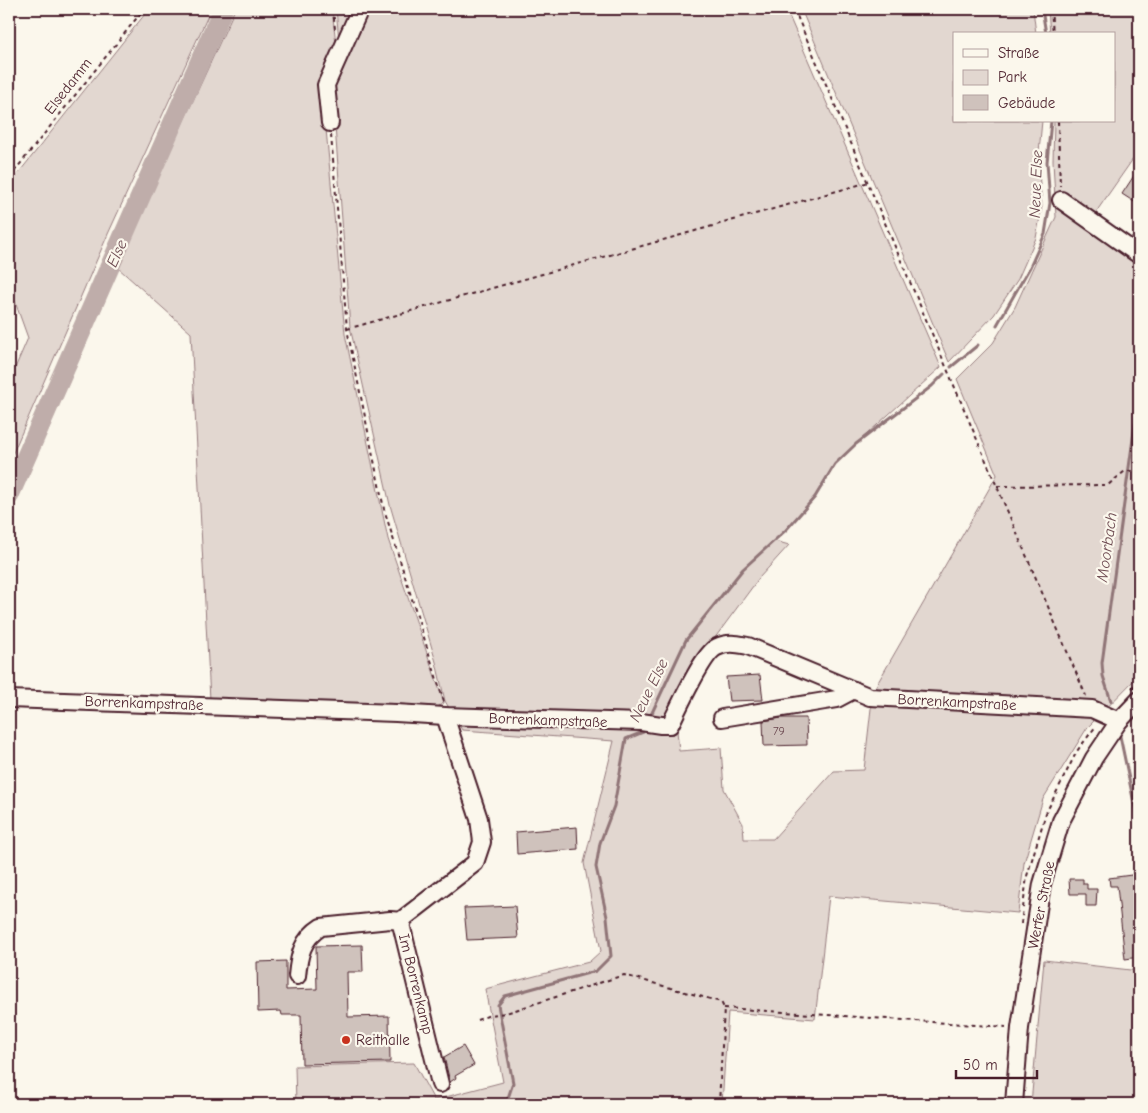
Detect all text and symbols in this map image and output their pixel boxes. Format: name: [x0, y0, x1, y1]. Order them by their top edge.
legend: [953, 32, 1116, 122]
text: Straße: [998, 44, 1040, 62]
street label: Elsedamm: [40, 54, 96, 118]
text: Park: [998, 68, 1027, 86]
text: Gebäude: [998, 94, 1056, 112]
water label: Neue Else: [1026, 150, 1046, 218]
water label: Else: [103, 237, 131, 270]
water label: Moorbach: [1093, 511, 1121, 584]
water label: Neue Else: [626, 656, 672, 725]
street label: Borrenkampstraße: [897, 690, 1017, 714]
street label: Borrenkampstraße: [84, 692, 204, 714]
street label: Borrenkampstraße: [488, 709, 608, 731]
house number: 79: [773, 724, 785, 738]
street label: Werfer Straße: [1024, 859, 1058, 951]
street label: Im Borrenkamp: [395, 932, 437, 1036]
place label: Reithalle: [356, 1031, 410, 1049]
marker: Reithalle: [340, 1034, 352, 1046]
scale bar: [956, 1048, 1037, 1080]
text: 50 m: [963, 1056, 998, 1074]

